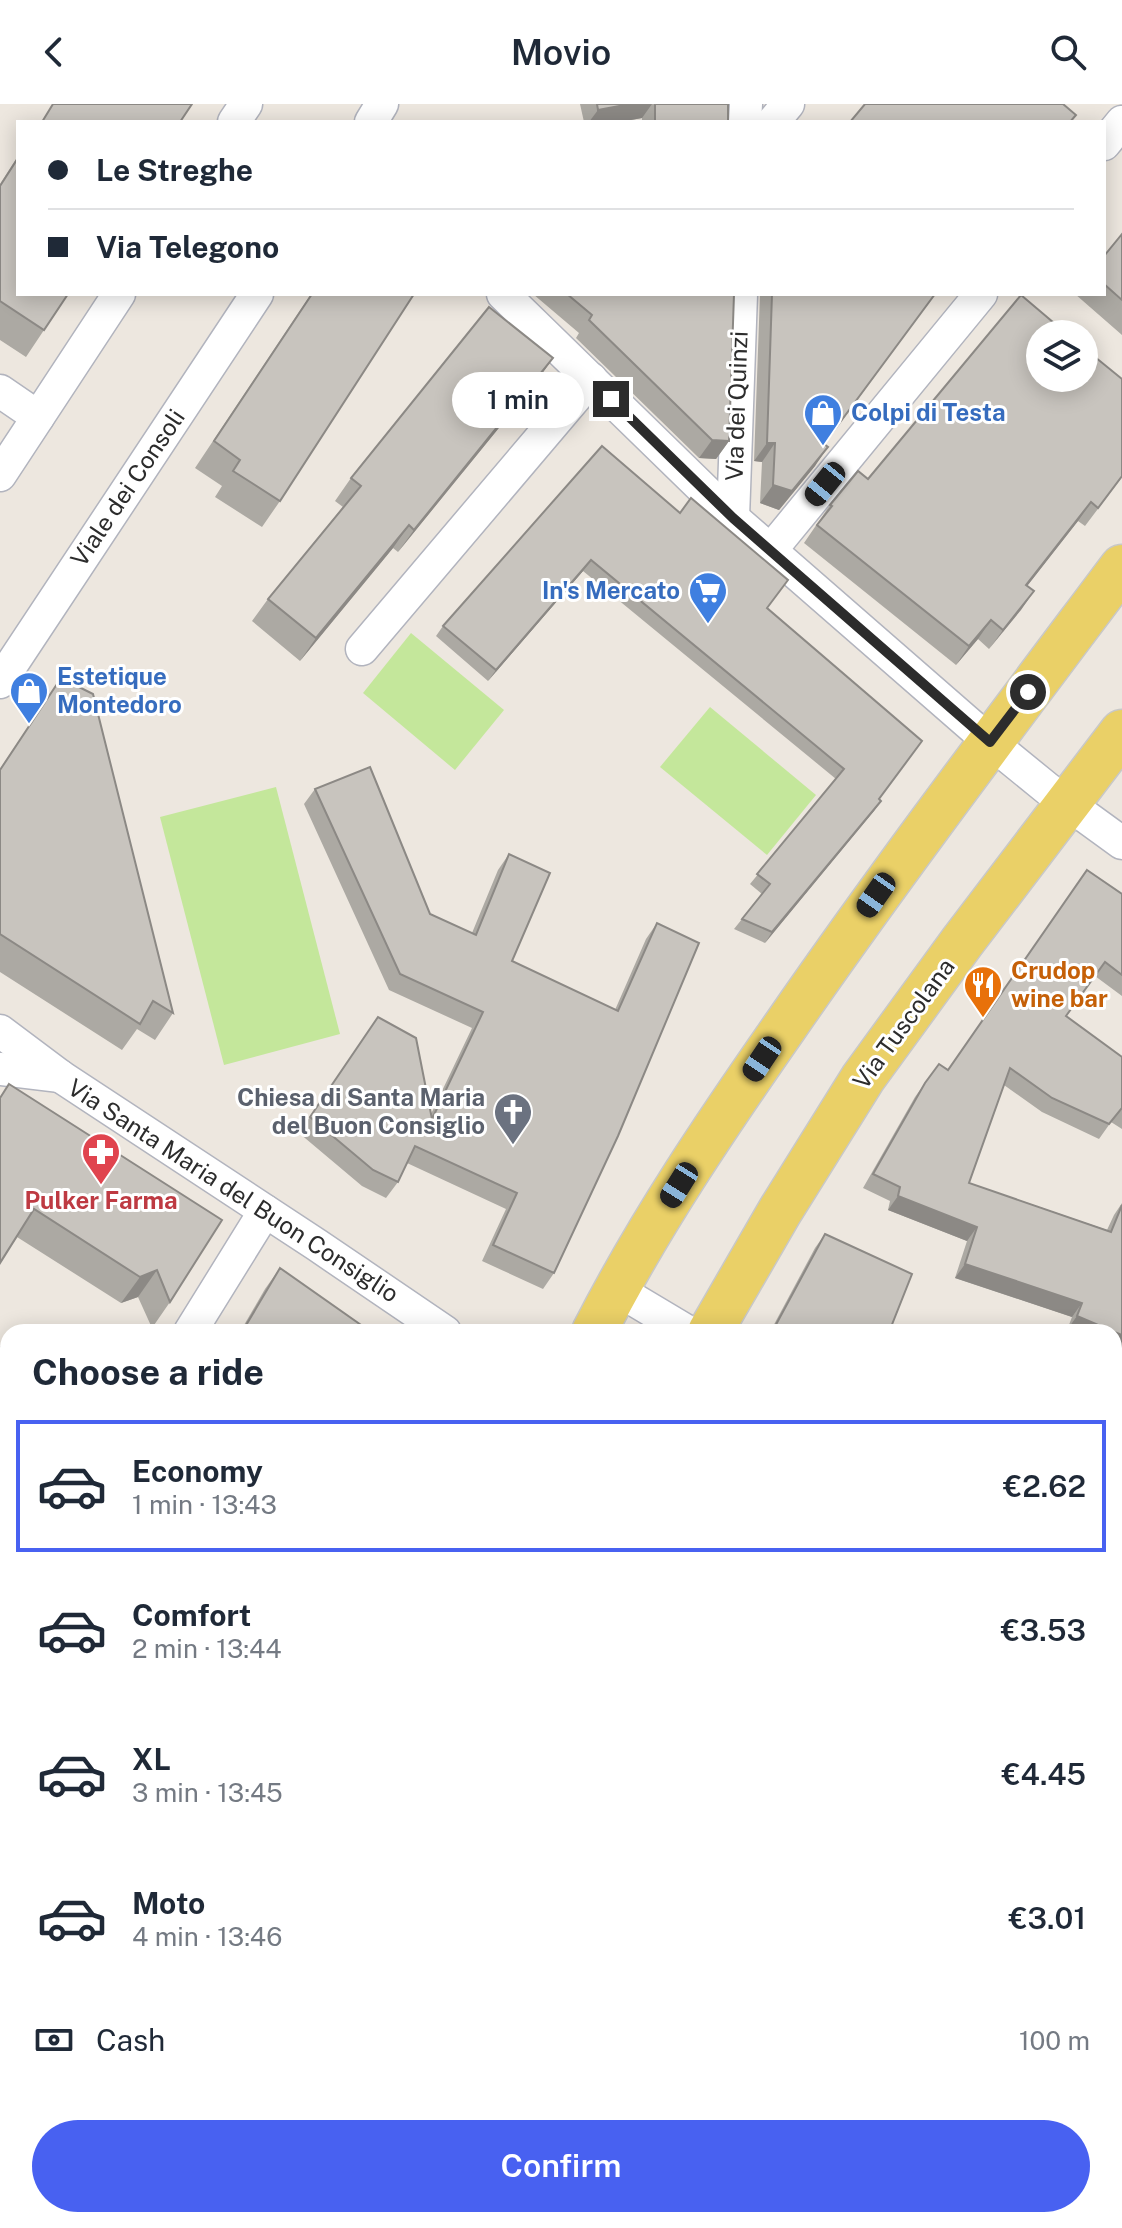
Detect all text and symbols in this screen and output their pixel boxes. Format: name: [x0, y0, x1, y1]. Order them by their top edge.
icon: back: [32, 30, 76, 74]
icon: search: [1046, 30, 1090, 74]
text: Movio: [511, 31, 611, 73]
text: Le Streghe: [96, 152, 253, 188]
text: Via Telegono: [96, 229, 279, 265]
map controls: [1026, 320, 1098, 392]
button: layers: [1026, 320, 1098, 392]
street label: Via dei Quinzi: [719, 331, 753, 481]
callout: 1 min: [451, 371, 583, 427]
route end: [593, 381, 629, 417]
text: 1 min: [487, 384, 549, 415]
shop icon: Colpi di Testa: [802, 392, 844, 447]
place label: Colpi di Testa: [851, 398, 1006, 426]
street label: Viale dei Consoli: [64, 404, 190, 571]
car: [801, 458, 849, 510]
supermarket icon: In's Mercato: [687, 570, 729, 625]
place label: In's Mercato: [542, 576, 680, 604]
place label: Estetique Montedoro: [57, 662, 182, 718]
shop icon: Estetique Montedoro: [8, 670, 50, 725]
route start: [1010, 674, 1046, 710]
car: [852, 868, 900, 922]
street label: Via Tuscolana: [847, 953, 960, 1094]
place label: Crudop wine bar: [1011, 956, 1108, 1012]
restaurant icon: Crudop wine bar: [962, 964, 1004, 1019]
car: [739, 1032, 785, 1086]
street label: Via Santa Maria del Buon Consiglio: [63, 1073, 404, 1308]
place label: Chiesa di Santa Maria del Buon Consiglio: [237, 1083, 485, 1139]
church icon: Chiesa di Santa Maria del Buon Consiglio: [492, 1091, 534, 1146]
pharmacy icon: Pulker Farma: [80, 1131, 122, 1186]
car: [656, 1158, 702, 1212]
place label: Pulker Farma: [24, 1186, 178, 1214]
text: Choose a ride: [32, 1351, 264, 1393]
icon: car: [36, 1450, 108, 1522]
text: Economy: [132, 1453, 263, 1489]
text: €2.62: [1003, 1468, 1086, 1504]
text: 1 min · 13:43: [132, 1489, 277, 1520]
icon: car: [36, 1594, 108, 1666]
text: Comfort: [132, 1597, 251, 1633]
text: €3.53: [1001, 1612, 1086, 1648]
text: 2 min · 13:44: [132, 1633, 282, 1664]
icon: car: [36, 1738, 108, 1810]
text: XL: [132, 1741, 171, 1777]
text: €4.45: [1002, 1756, 1086, 1792]
text: 3 min · 13:45: [132, 1777, 283, 1808]
icon: car: [36, 1882, 108, 1954]
text: Moto: [132, 1885, 205, 1921]
text: €3.01: [1009, 1900, 1086, 1936]
text: 4 min · 13:46: [132, 1921, 282, 1952]
icon: cash: [32, 2018, 76, 2062]
text: Cash: [96, 2022, 165, 2058]
text: 100 m: [1019, 2025, 1090, 2056]
button: Confirm: [32, 2120, 1090, 2212]

